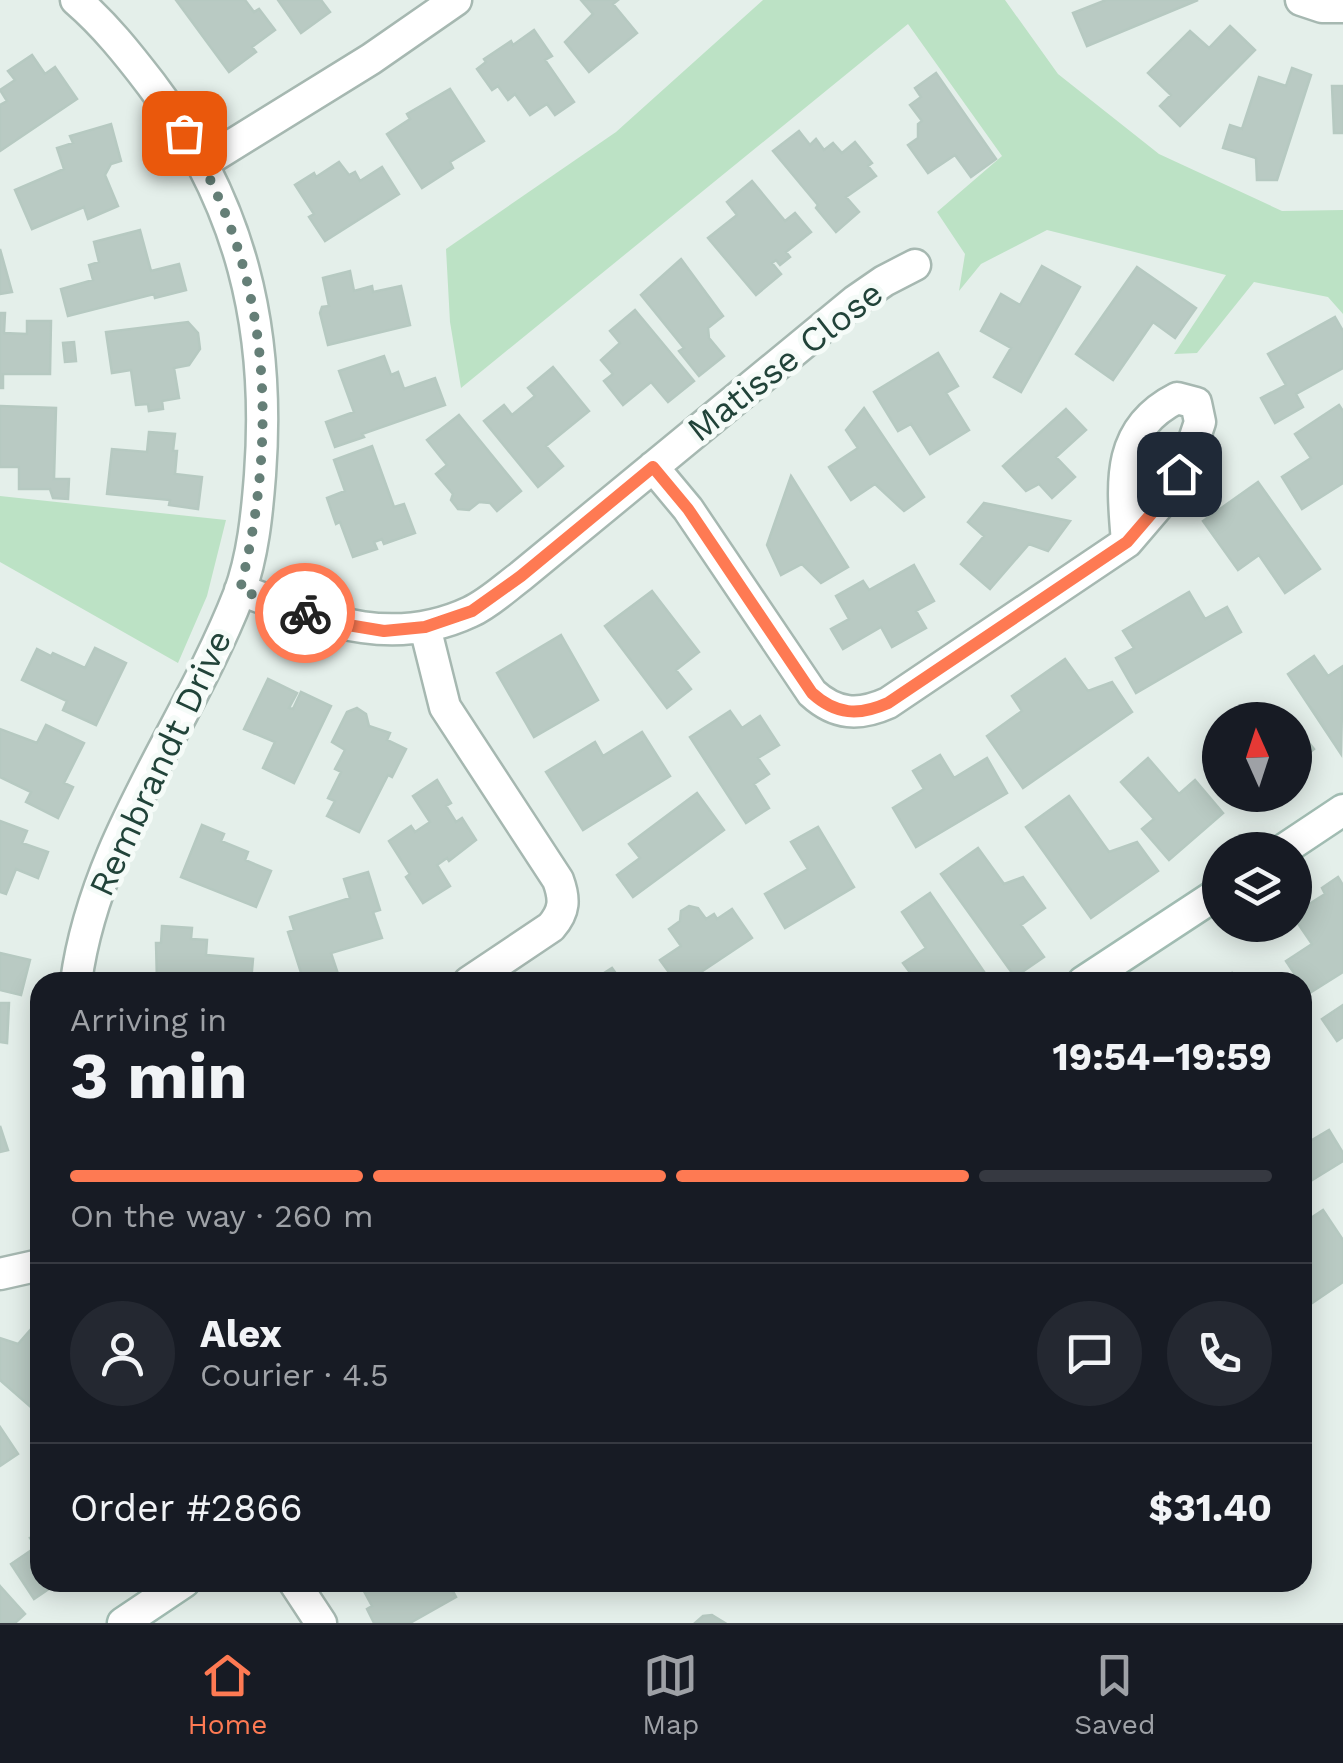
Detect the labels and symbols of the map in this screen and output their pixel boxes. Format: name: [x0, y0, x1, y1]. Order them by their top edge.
pin: [142, 91, 227, 176]
street label: Matisse Close: [679, 272, 891, 450]
pin: [1137, 432, 1222, 517]
courier: [255, 563, 355, 663]
street label: Rembrandt Drive: [80, 623, 240, 903]
north arrow: [1202, 702, 1312, 812]

